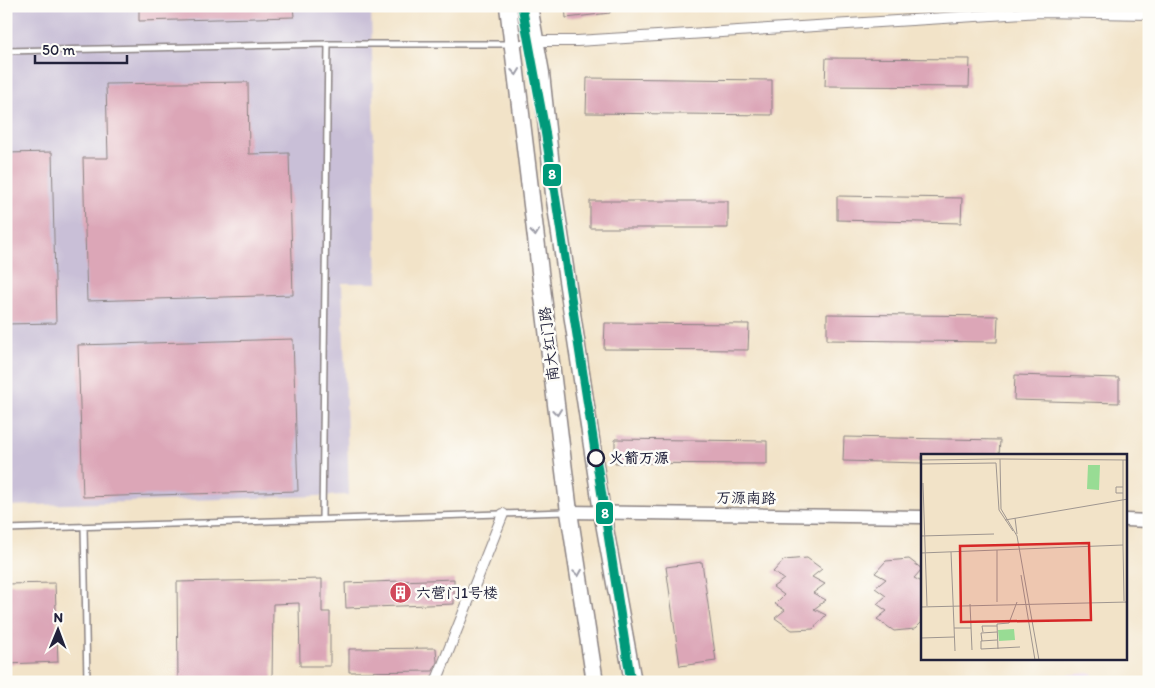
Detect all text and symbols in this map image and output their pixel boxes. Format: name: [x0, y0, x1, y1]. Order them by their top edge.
scale bar: [35, 32, 128, 64]
text: 50 m: [42, 41, 75, 59]
one-way arrow: [510, 68, 521, 76]
line badge: 8: [542, 163, 562, 187]
text: 8: [548, 166, 556, 183]
one-way arrow: [529, 230, 540, 238]
street label: 南大红门路: [535, 306, 563, 382]
one-way arrow: [551, 408, 562, 416]
marker: 火箭万源: [587, 449, 605, 467]
place label: 火箭万源: [609, 449, 669, 467]
inset map: [921, 454, 1128, 660]
street label: 万源南路: [716, 488, 776, 508]
line badge: 8: [595, 501, 614, 525]
text: 8: [601, 505, 609, 522]
one-way arrow: [573, 569, 583, 577]
building icon: 六营门1号楼: [388, 581, 412, 605]
place label: 六营门1号楼: [416, 584, 498, 602]
north arrow: [32, 606, 82, 656]
text: N: [53, 609, 63, 626]

